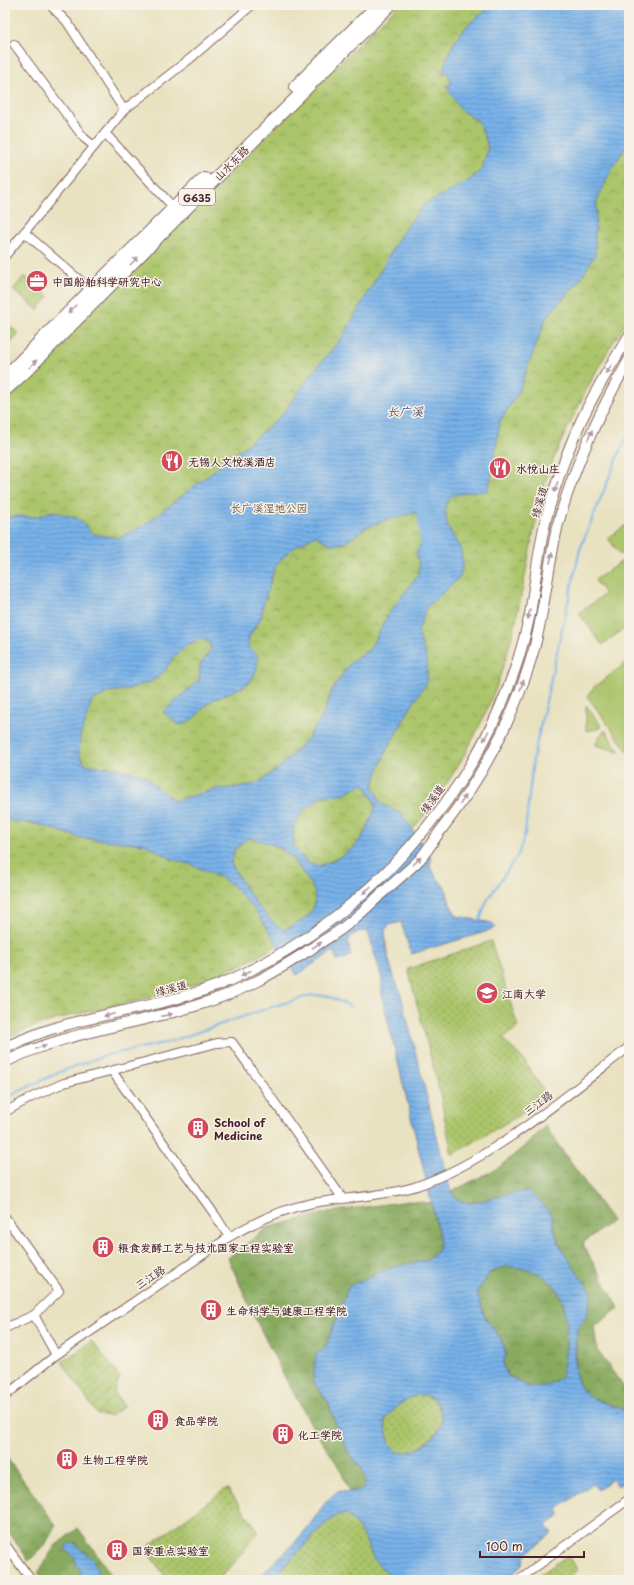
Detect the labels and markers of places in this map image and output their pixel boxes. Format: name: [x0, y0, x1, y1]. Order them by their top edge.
office icon: 中国船舶科学研究中心: [24, 268, 50, 294]
place label: 中国船舶科学研究中心: [52, 273, 162, 290]
restaurant icon: 无锡人文悦溪酒店: [159, 448, 185, 474]
place label: 无锡人文悦溪酒店: [188, 453, 276, 470]
restaurant icon: 水悦山庄: [487, 455, 513, 481]
place label: 水悦山庄: [516, 460, 560, 477]
school or university icon: 江南大学: [474, 980, 500, 1006]
place label: 江南大学: [502, 985, 546, 1002]
place label: School of Medicine: [214, 1114, 266, 1144]
building icon: School of Medicine: [185, 1115, 211, 1141]
building icon: 粮食发酵工艺与技术国家工程实验室: [90, 1234, 116, 1260]
place label: 粮食发酵工艺与技术国家工程实验室: [118, 1239, 294, 1256]
building icon: 生命科学与健康工程学院: [198, 1297, 224, 1323]
place label: 生命科学与健康工程学院: [226, 1302, 347, 1319]
building icon: 食品学院: [145, 1407, 171, 1433]
place label: 食品学院: [174, 1412, 218, 1429]
building icon: 化工学院: [270, 1421, 296, 1447]
place label: 化工学院: [298, 1426, 342, 1443]
building icon: 生物工程学院: [54, 1446, 80, 1472]
place label: 生物工程学院: [82, 1451, 148, 1468]
building icon: 国家重点实验室: [104, 1537, 130, 1563]
place label: 国家重点实验室: [132, 1542, 209, 1559]

